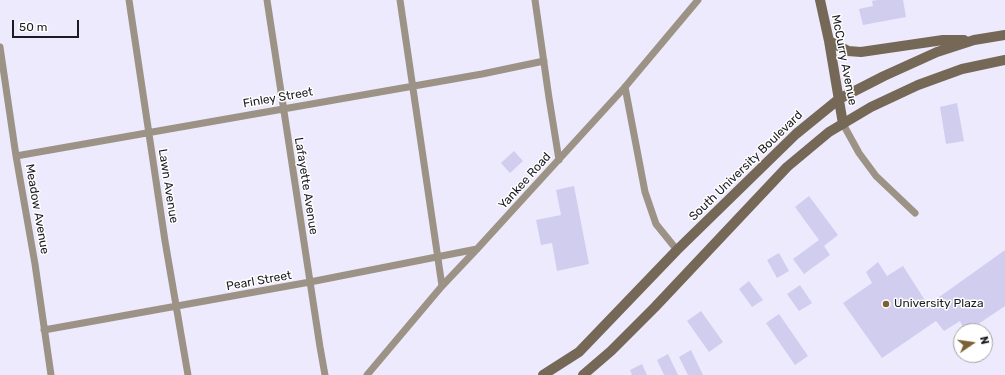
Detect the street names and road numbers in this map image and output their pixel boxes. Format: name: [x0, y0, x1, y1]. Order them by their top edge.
street label: McCurry Avenue: [828, 13, 860, 107]
street label: Finley Street: [242, 85, 314, 111]
street label: South University Boulevard: [686, 108, 806, 224]
street label: Lafayette Avenue: [291, 136, 321, 236]
street label: Lawn Avenue: [155, 148, 181, 224]
street label: Yankee Road: [496, 150, 554, 212]
street label: Meadow Avenue: [22, 163, 52, 255]
street label: Pearl Street: [225, 268, 293, 294]

